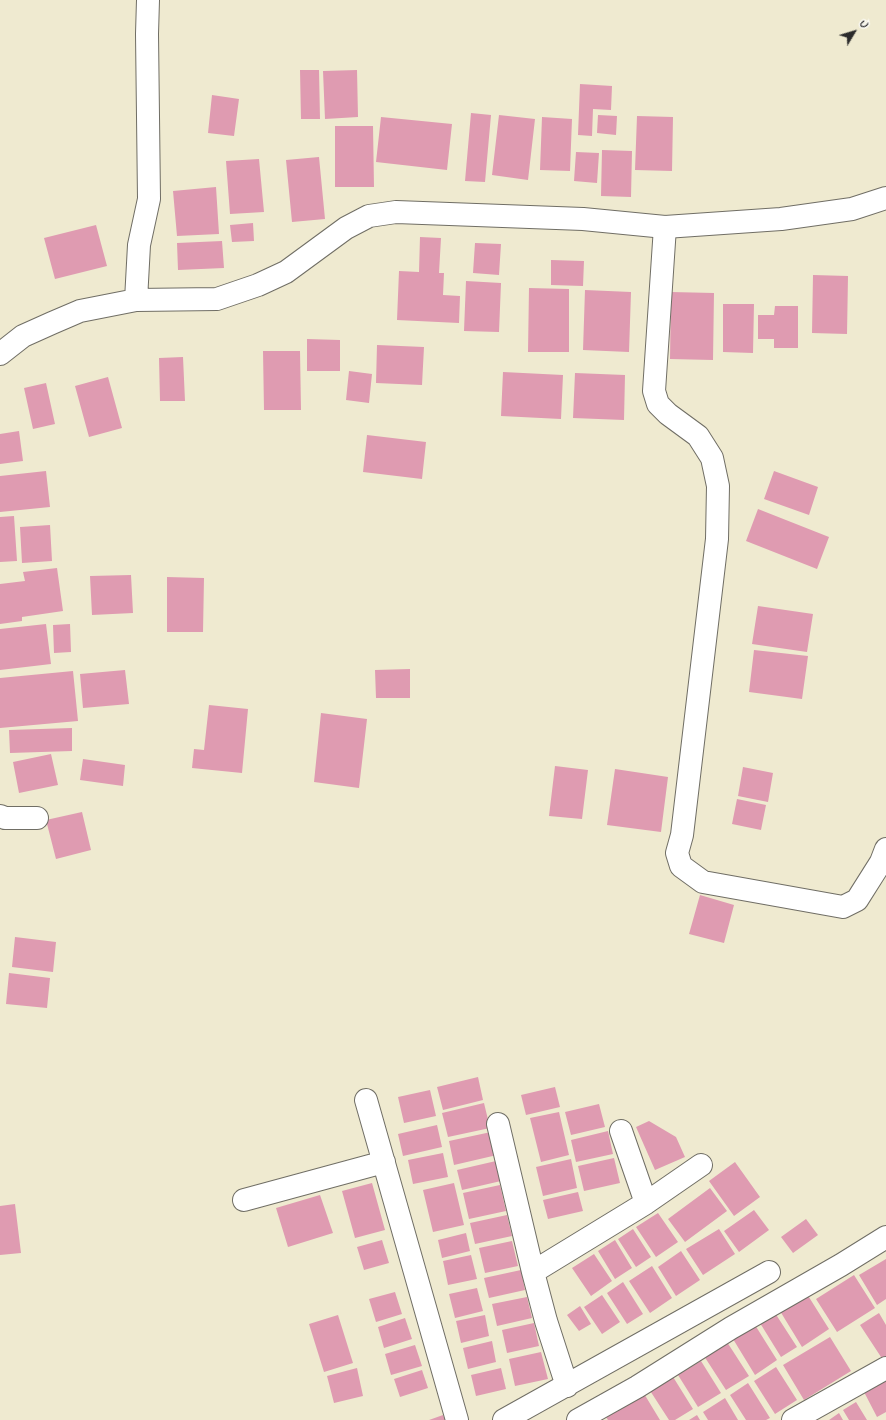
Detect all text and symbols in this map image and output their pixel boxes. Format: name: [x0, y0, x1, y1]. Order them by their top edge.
north arrow: [834, 12, 874, 52]
text: U: [856, 17, 871, 32]

